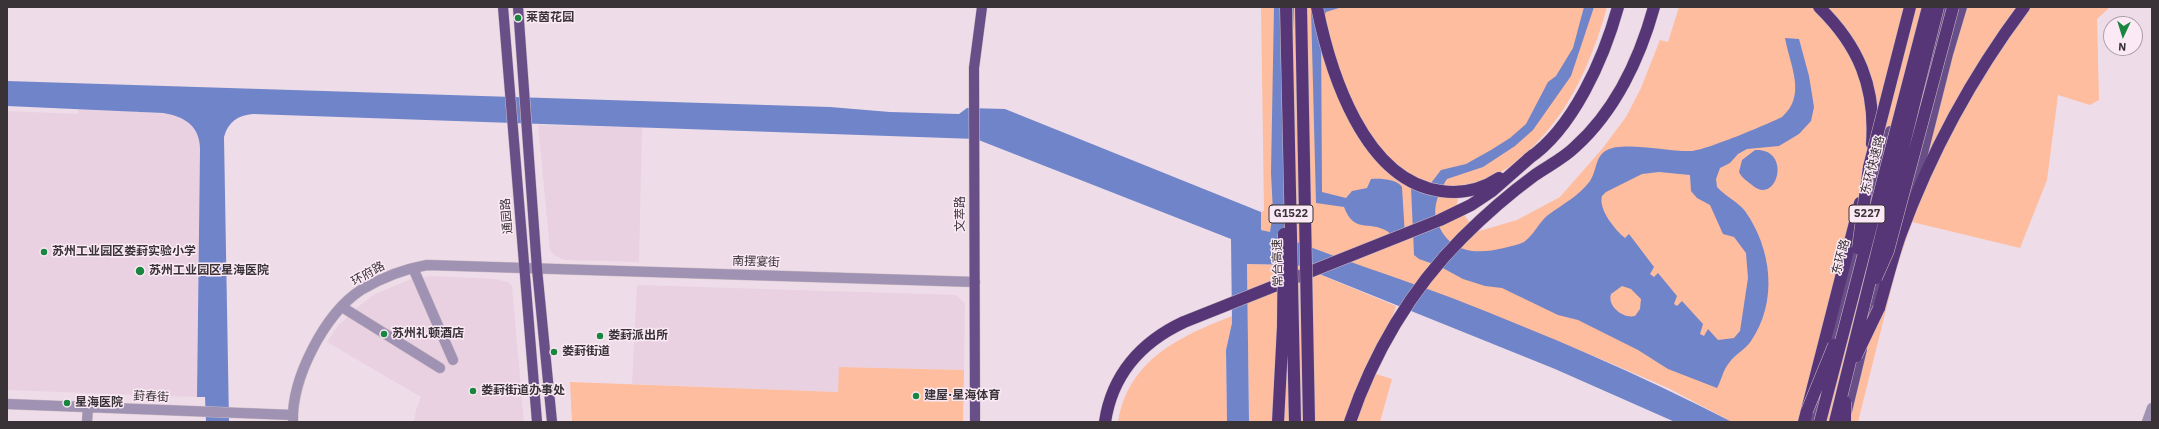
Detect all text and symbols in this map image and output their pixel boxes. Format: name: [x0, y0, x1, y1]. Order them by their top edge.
place label: 莱茵花园: [526, 11, 574, 25]
marker: 莱茵花园: [513, 13, 523, 23]
north arrow: [2103, 16, 2143, 56]
text: N: [2118, 40, 2127, 54]
street label: 东环快速路: [1858, 134, 1888, 196]
street label: 文萃路: [954, 196, 968, 232]
street label: 通园路: [498, 197, 516, 235]
road number: G1522: [1269, 205, 1313, 223]
road number: S227: [1849, 205, 1885, 223]
street label: 东环路: [1829, 238, 1853, 276]
street label: 常台高速: [1270, 239, 1286, 287]
place label: 苏州工业园区娄葑实验小学: [52, 245, 196, 259]
marker: 苏州工业园区娄葑实验小学: [39, 247, 49, 257]
street label: 南摆宴街: [732, 254, 780, 270]
street label: 环府路: [349, 259, 387, 289]
place label: 苏州工业园区星海医院: [149, 264, 269, 278]
marker: 苏州工业园区星海医院: [134, 265, 146, 277]
place label: 苏州礼顿酒店: [392, 327, 464, 341]
marker: 苏州礼顿酒店: [379, 329, 389, 339]
place label: 娄葑派出所: [608, 329, 668, 343]
marker: 娄葑派出所: [595, 331, 605, 341]
place label: 娄葑街道: [562, 345, 610, 359]
marker: 娄葑街道: [549, 347, 559, 357]
place label: 娄葑街道办事处: [481, 384, 565, 398]
marker: 娄葑街道办事处: [468, 386, 478, 396]
street label: 葑春街: [133, 389, 169, 405]
place label: 建屋·星海体育: [924, 389, 1000, 403]
marker: 建屋·星海体育: [911, 391, 921, 401]
place label: 星海医院: [75, 396, 123, 410]
marker: 星海医院: [62, 398, 72, 408]

